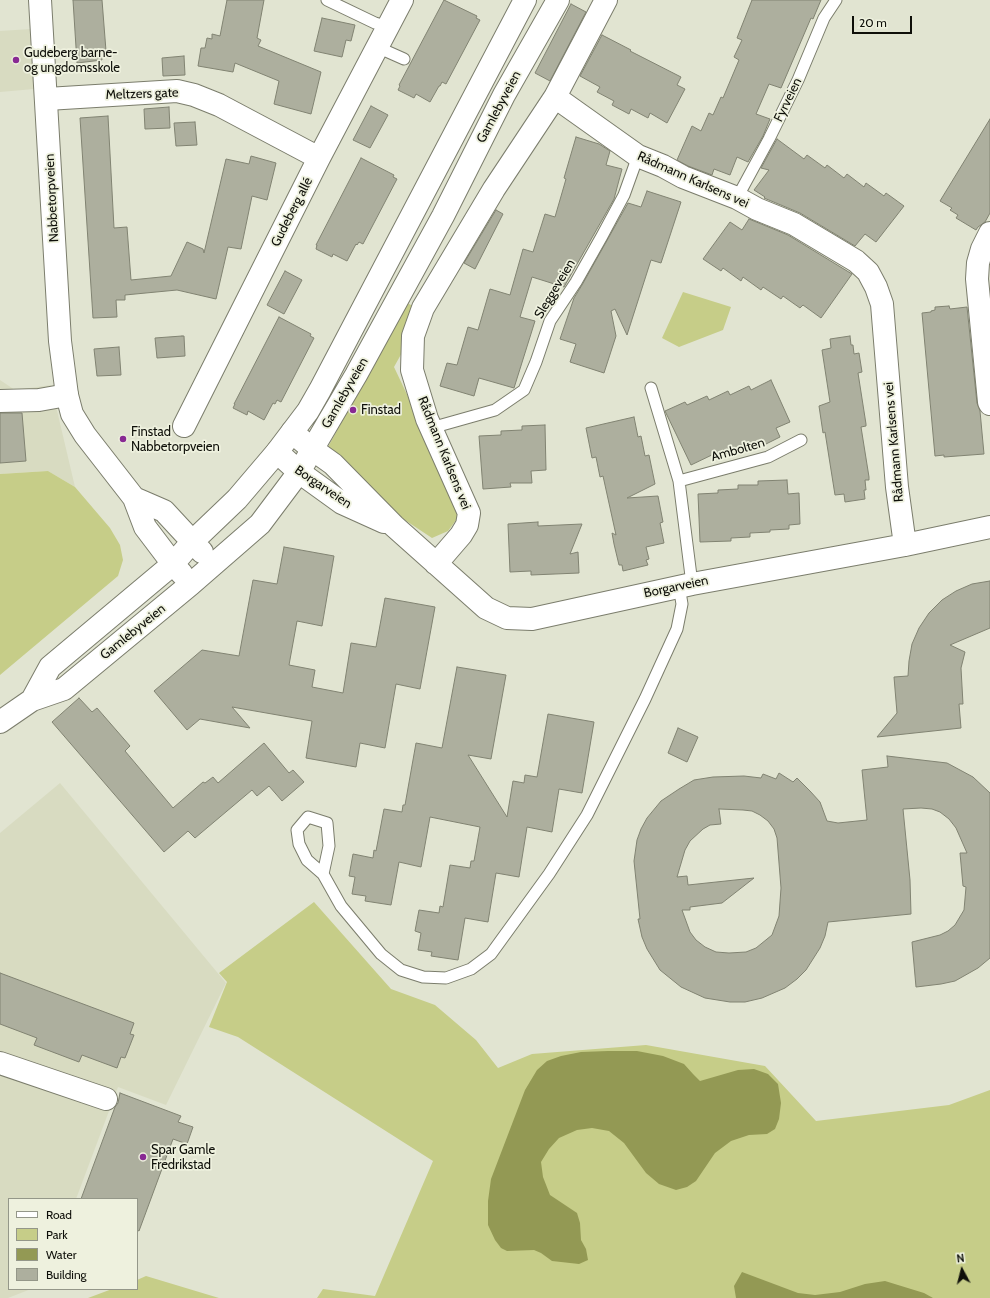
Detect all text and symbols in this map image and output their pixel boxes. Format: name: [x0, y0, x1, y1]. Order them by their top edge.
scale bar: [854, 8, 914, 34]
text: 20 m: [859, 15, 887, 30]
place label: Gudeberg barne- og ungdomsskole: [24, 45, 120, 76]
marker: Gudeberg barne- og ungdomsskole: [11, 55, 21, 65]
street label: Gamlebyveien: [474, 68, 524, 146]
street label: Fyrveien: [771, 75, 805, 125]
street label: Meltzers gate: [105, 85, 179, 103]
street label: Rådmann Karlsens vei: [635, 148, 751, 212]
street label: Nabbetorpveien: [42, 153, 62, 243]
street label: Gudeberg allé: [268, 175, 316, 249]
street label: Sleggeveien: [531, 257, 579, 321]
street label: Gamlebyveien: [318, 355, 372, 431]
street label: Rådmann Karlsens vei: [881, 381, 907, 503]
street label: Rådmann Karlsens vei: [414, 394, 474, 512]
place label: Finstad: [361, 402, 401, 418]
marker: Finstad: [348, 405, 358, 415]
place label: Finstad Nabbetorpveien: [131, 424, 220, 455]
marker: Finstad Nabbetorpveien: [118, 434, 128, 444]
street label: Ambolten: [709, 435, 767, 465]
street label: Borgarveien: [292, 462, 354, 512]
street label: Borgarveien: [642, 573, 710, 601]
street label: Gamlebyveien: [97, 601, 169, 663]
place label: Spar Gamle Fredrikstad: [151, 1142, 215, 1173]
marker: Spar Gamle Fredrikstad: [138, 1152, 148, 1162]
legend: [8, 1198, 138, 1290]
text: Road: [46, 1207, 72, 1222]
text: Park: [46, 1227, 68, 1242]
text: Water: [46, 1247, 76, 1262]
north arrow: [942, 1250, 982, 1290]
text: N: [956, 1251, 965, 1266]
text: Building: [46, 1267, 87, 1282]

